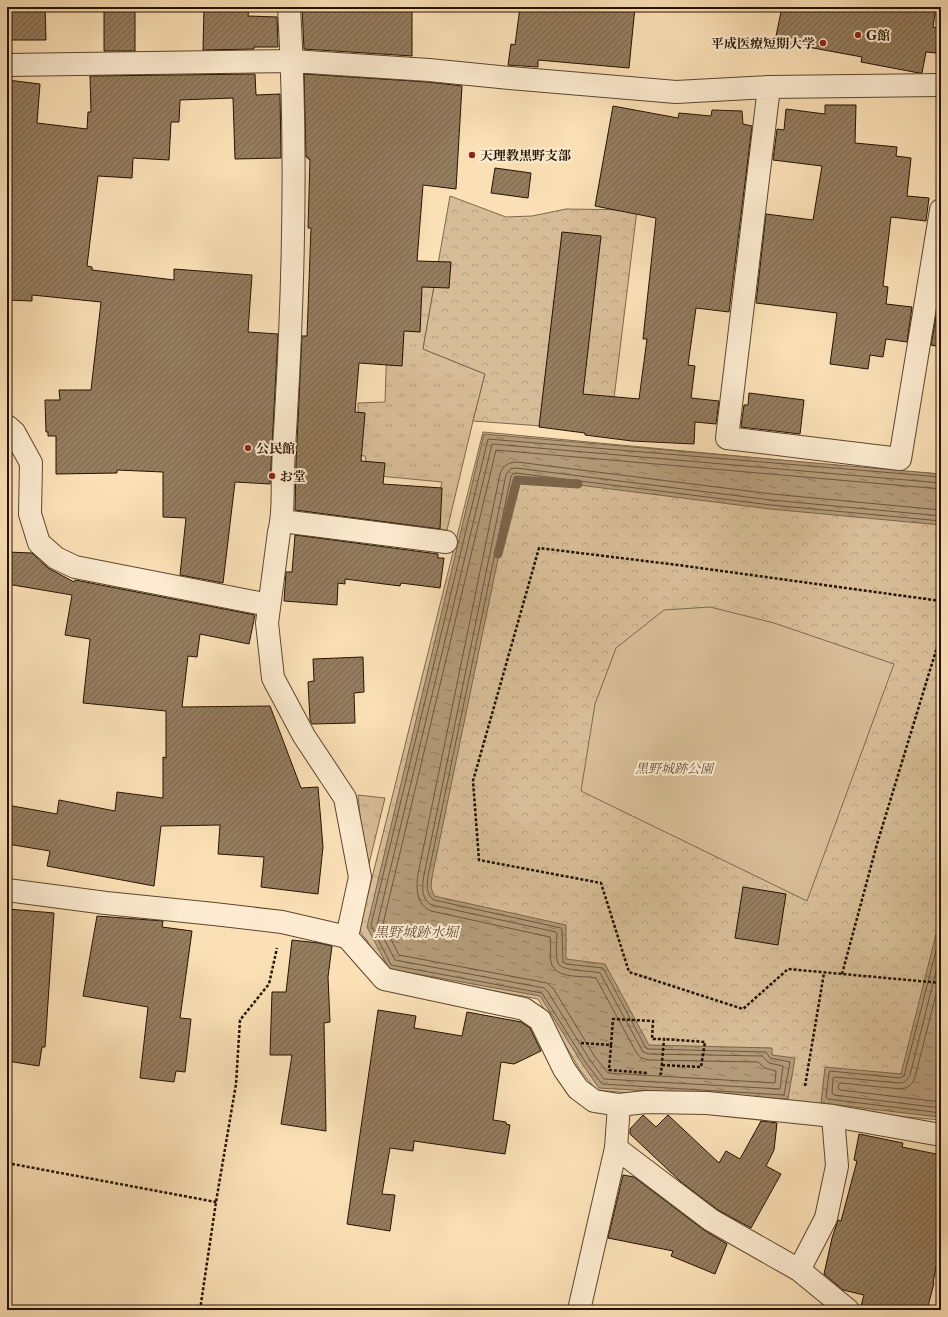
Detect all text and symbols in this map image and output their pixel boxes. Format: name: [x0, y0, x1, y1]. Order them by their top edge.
place label: G館: [866, 27, 890, 43]
marker: G館: [853, 30, 863, 40]
place label: 平成医療短期大学: [711, 35, 815, 51]
marker: 平成医療短期大学: [818, 38, 828, 48]
place label: 天理教黒野支部: [480, 147, 571, 163]
marker: 天理教黒野支部: [467, 150, 477, 160]
place label: 公民館: [256, 440, 295, 456]
marker: 公民館: [243, 443, 253, 453]
place label: お堂: [280, 468, 306, 484]
marker: お堂: [267, 471, 277, 481]
park label: 黒野城跡公園: [635, 760, 715, 776]
water label: 黒野城跡水堀: [374, 923, 460, 941]

